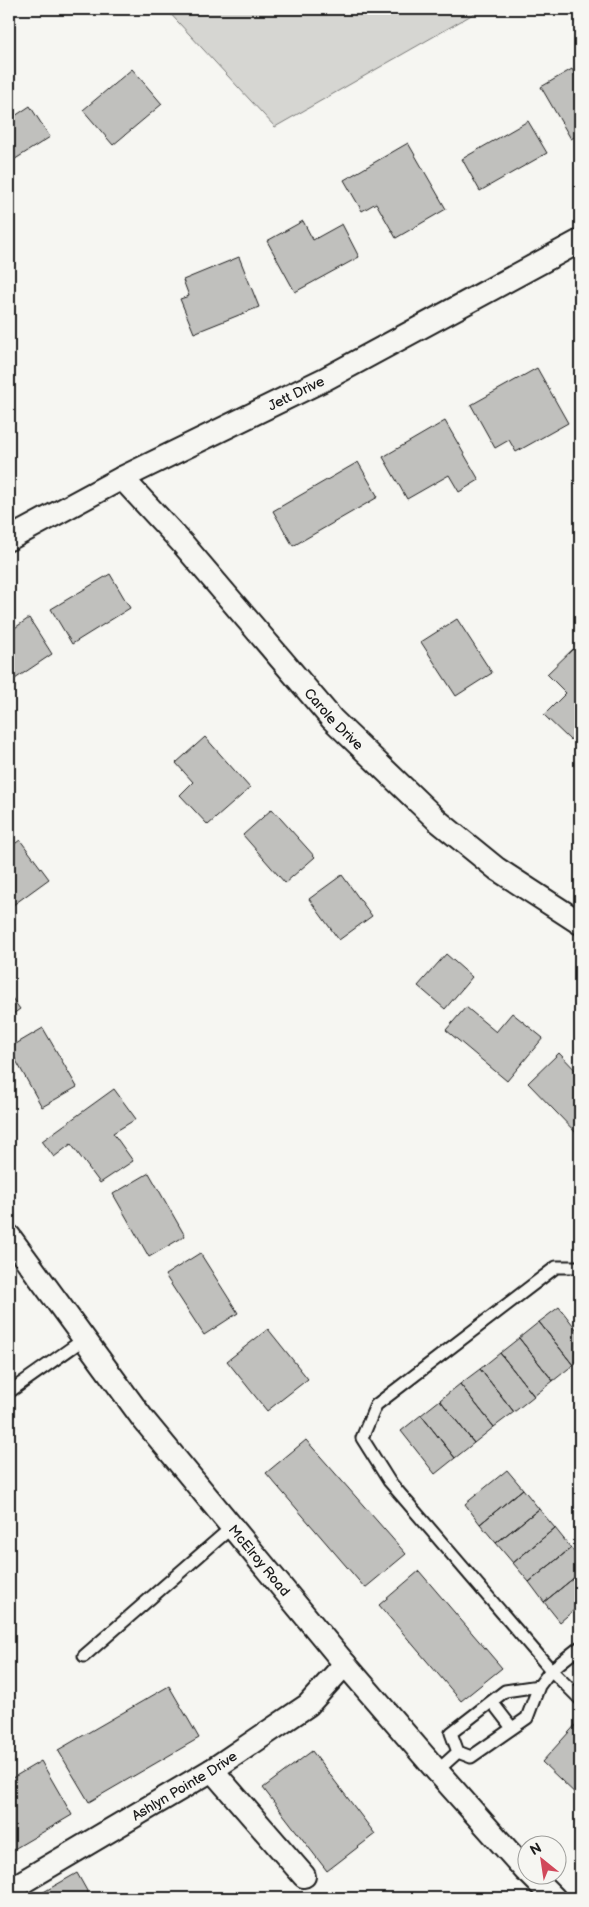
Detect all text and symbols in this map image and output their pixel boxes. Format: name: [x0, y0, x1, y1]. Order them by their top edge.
street label: Jett Drive: [265, 373, 327, 415]
street label: Carole Drive: [300, 685, 367, 754]
street label: McElroy Road: [225, 1521, 294, 1600]
street label: Ashlyn Pointe Drive: [129, 1748, 240, 1825]
north arrow: [516, 1834, 566, 1884]
text: N: [527, 1839, 545, 1859]

